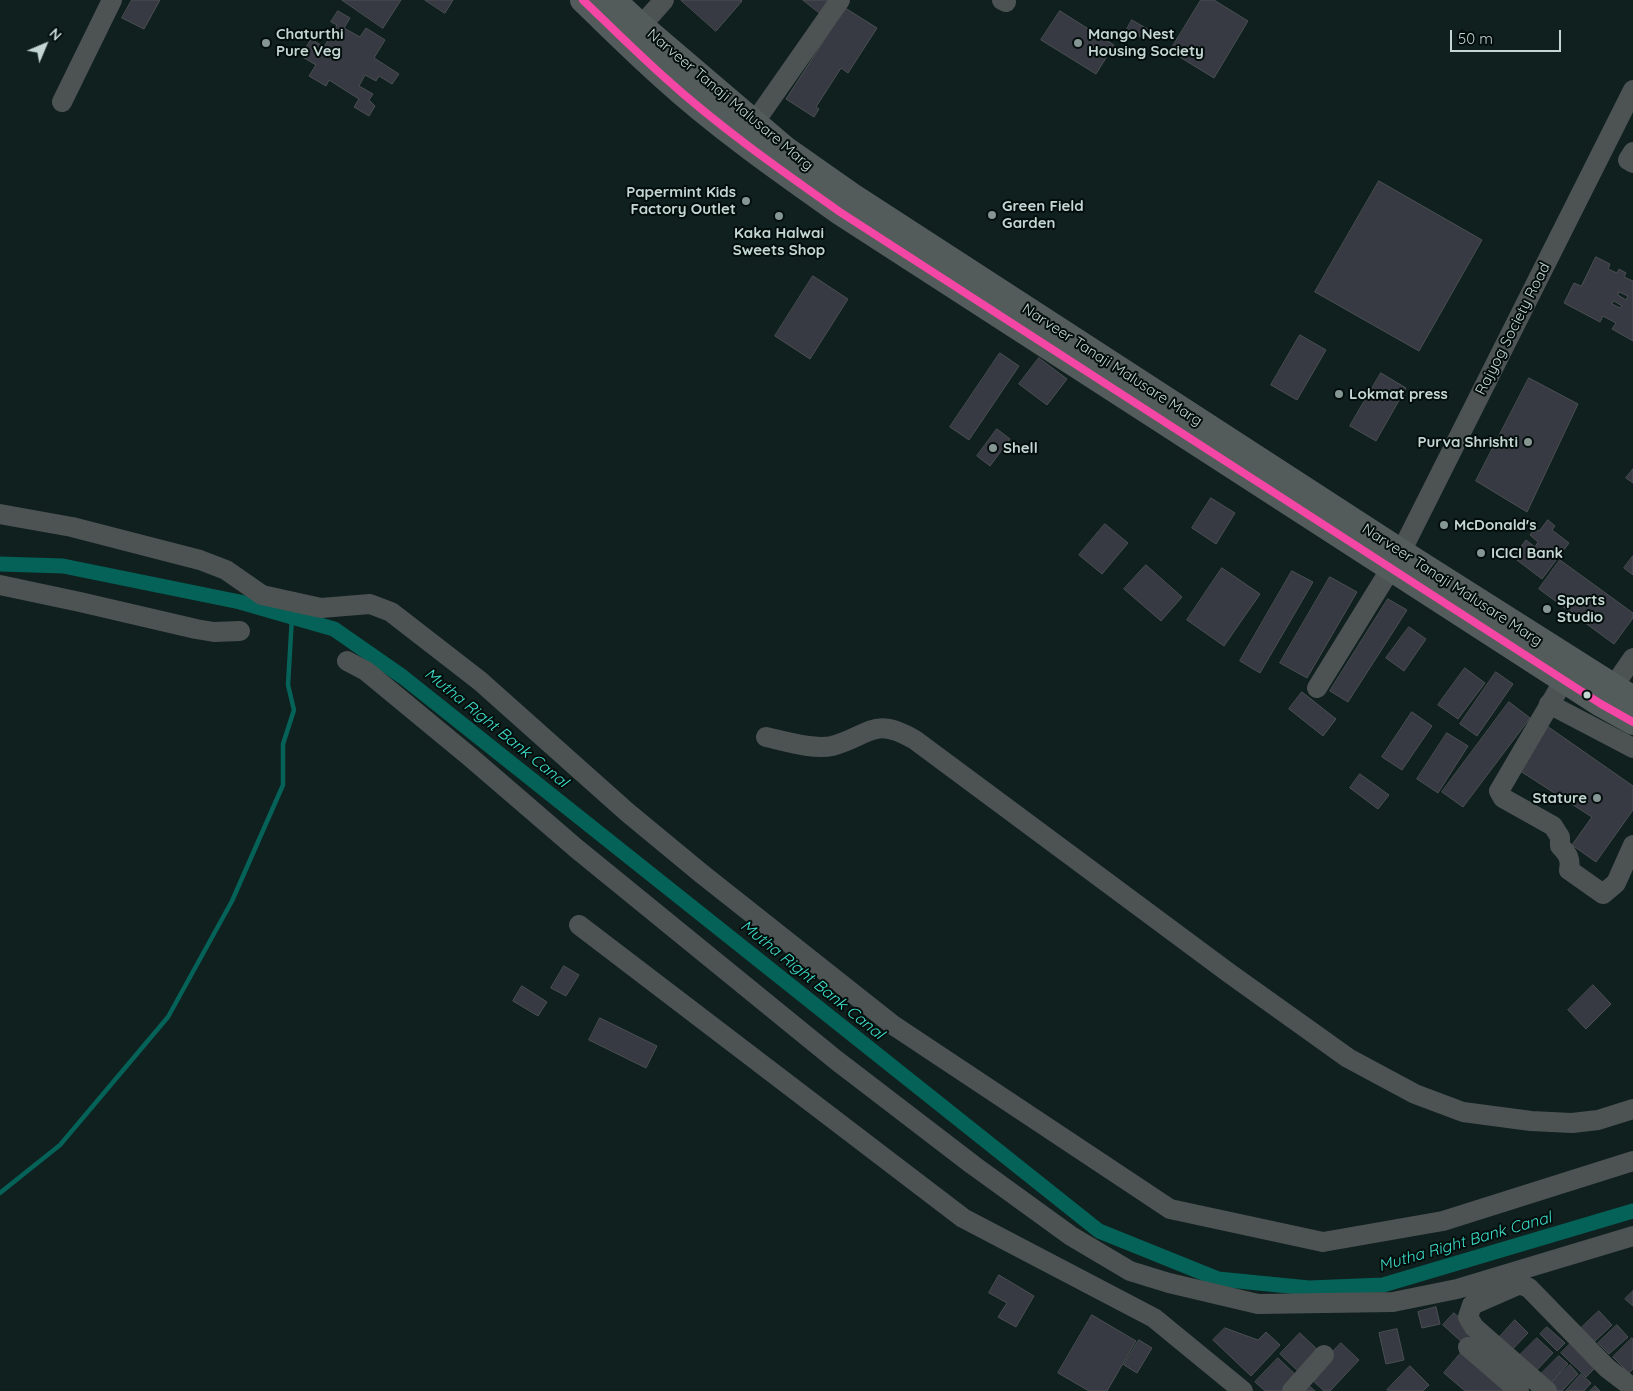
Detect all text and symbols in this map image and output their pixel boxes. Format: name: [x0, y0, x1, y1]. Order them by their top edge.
north arrow: [20, 20, 70, 70]
scale bar: [1453, 20, 1564, 52]
text: N: [46, 24, 66, 44]
place label: Chaturthi Pure Veg: [276, 25, 344, 60]
street label: Narveer Tanaji Malusare Marg: [643, 25, 817, 175]
place label: Mango Nest Housing Society: [1088, 25, 1204, 60]
text: 50 m: [1458, 29, 1493, 48]
marker: Chaturthi Pure Veg: [260, 37, 272, 49]
marker: Mango Nest Housing Society: [1072, 37, 1084, 49]
place label: Papermint Kids Factory Outlet: [626, 183, 736, 218]
marker: Papermint Kids Factory Outlet: [740, 195, 752, 207]
place label: Green Field Garden: [1002, 197, 1084, 232]
marker: Green Field Garden: [986, 209, 998, 221]
marker: Kaka Halwai Sweets Shop: [773, 210, 785, 222]
place label: Kaka Halwai Sweets Shop: [733, 224, 825, 259]
street label: Rajyog Society Road: [1472, 260, 1554, 398]
street label: Narveer Tanaji Malusare Marg: [1019, 300, 1205, 430]
place label: Lokmat press: [1349, 385, 1448, 403]
marker: Lokmat press: [1333, 388, 1345, 400]
place label: Purva Shrishti: [1417, 433, 1518, 451]
marker: Purva Shrishti: [1522, 436, 1534, 448]
place label: Shell: [1003, 439, 1038, 457]
marker: Shell: [987, 442, 999, 454]
place label: McDonald's: [1454, 516, 1536, 534]
marker: McDonald's: [1438, 519, 1450, 531]
street label: Narveer Tanaji Malusare Marg: [1359, 520, 1545, 650]
place label: ICICI Bank: [1491, 544, 1563, 562]
marker: ICICI Bank: [1475, 547, 1487, 559]
place label: Sports Studio: [1557, 591, 1605, 626]
marker: Sports Studio: [1541, 603, 1553, 615]
water label: Mutha Right Bank Canal: [420, 664, 572, 792]
unlabelled marker: [1582, 690, 1592, 700]
place label: Stature: [1533, 789, 1587, 807]
marker: Stature: [1591, 792, 1603, 804]
water label: Mutha Right Bank Canal: [736, 916, 888, 1044]
water label: Mutha Right Bank Canal: [1376, 1208, 1554, 1276]

